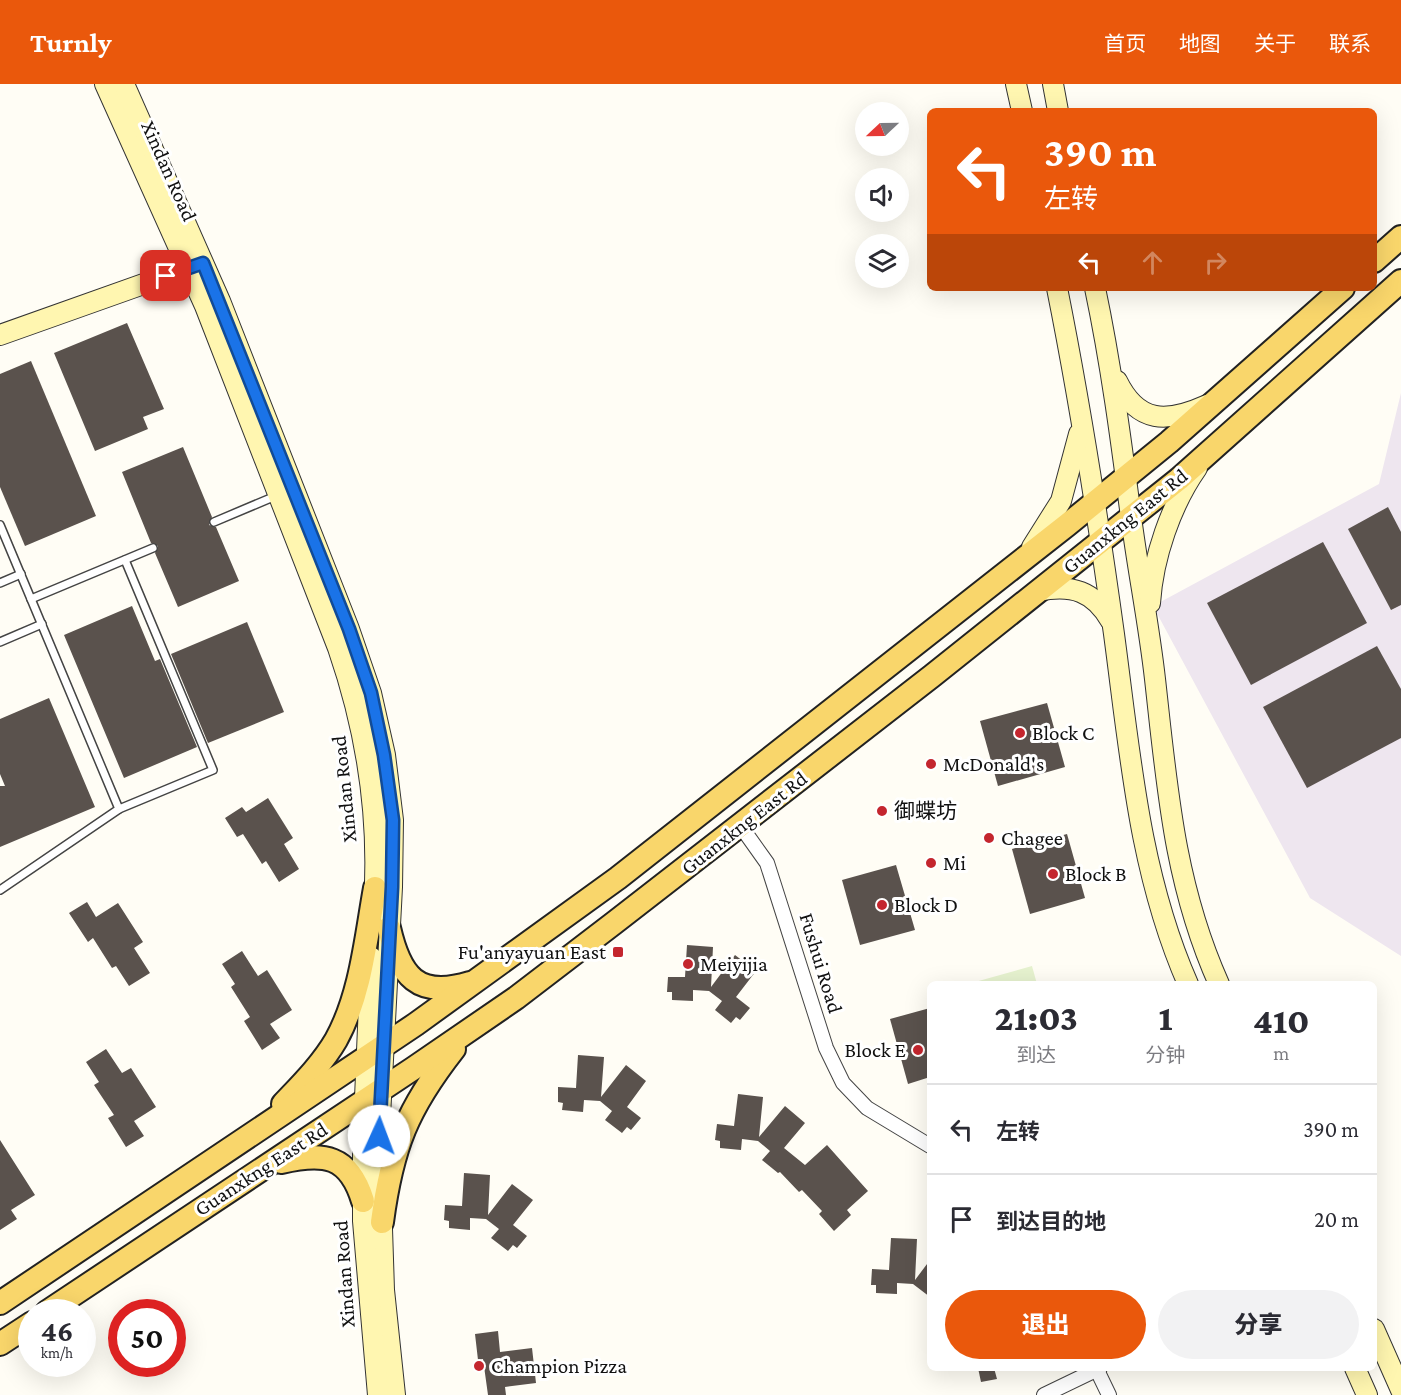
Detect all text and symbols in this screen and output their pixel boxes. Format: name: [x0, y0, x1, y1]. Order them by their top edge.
text: Turnly: [30, 27, 112, 58]
text: 首页: [1104, 32, 1146, 56]
text: 地图: [1179, 32, 1221, 56]
text: 关于: [1254, 32, 1296, 56]
text: 联系: [1329, 32, 1371, 56]
north arrow: [855, 102, 909, 156]
map controls: [855, 102, 909, 288]
street label: Xindan Road: [136, 117, 202, 225]
text: 390 m: [1044, 128, 1157, 175]
icon: left: [945, 132, 1023, 210]
button: sound: [855, 168, 909, 222]
text: 左转: [1044, 184, 1098, 214]
button: layers: [855, 234, 909, 288]
icon: left: [1073, 246, 1106, 279]
icon: ahead: [1136, 246, 1169, 279]
icon: right: [1199, 246, 1232, 279]
pin: [140, 250, 191, 301]
icon: arrive: [149, 259, 182, 292]
street label: Guanxkng East Rd: [1058, 463, 1192, 579]
place label: Block C: [1032, 721, 1094, 745]
marker: Block C: [1013, 726, 1027, 740]
street label: Xindan Road: [326, 734, 362, 844]
place label: McDonald's: [943, 752, 1044, 776]
marker: McDonald's: [924, 757, 938, 771]
street label: Guanxkng East Rd: [676, 766, 812, 880]
place label: 御蝶坊: [894, 799, 957, 823]
marker: 御蝶坊: [875, 804, 889, 818]
place label: Chagee: [1001, 826, 1063, 850]
marker: Chagee: [982, 831, 996, 845]
place label: Mi: [943, 851, 966, 875]
marker: Mi: [924, 856, 938, 870]
place label: Block B: [1065, 862, 1126, 886]
marker: Block B: [1046, 867, 1060, 881]
place label: Block D: [894, 893, 958, 917]
marker: Block D: [875, 898, 889, 912]
street label: Fushui Road: [794, 910, 848, 1016]
place label: Fu'anyayuan East: [458, 940, 607, 964]
marker: Fu'anyayuan East: [611, 945, 625, 959]
place label: Meiyijia: [700, 952, 768, 976]
marker: Meiyijia: [681, 957, 695, 971]
text: 21:03: [995, 998, 1078, 1038]
text: 1: [1158, 998, 1173, 1038]
text: 410: [1253, 1001, 1309, 1041]
place label: Block E: [845, 1038, 906, 1062]
text: m: [1273, 1042, 1289, 1064]
marker: Block E: [911, 1043, 925, 1057]
text: 到达: [1016, 1044, 1056, 1066]
text: 分钟: [1145, 1044, 1185, 1066]
position arrow: [347, 1104, 411, 1168]
icon: left: [945, 1113, 978, 1146]
street label: Guanxkng East Rd: [190, 1117, 332, 1221]
text: 390 m: [1303, 1117, 1359, 1142]
text: 左转: [996, 1119, 1040, 1144]
icon: arrive: [945, 1203, 978, 1236]
text: 20 m: [1314, 1207, 1359, 1232]
text: 到达目的地: [996, 1209, 1106, 1234]
street label: Xindan Road: [328, 1220, 360, 1328]
button: 退出: [945, 1290, 1146, 1359]
button: 分享: [1158, 1290, 1359, 1359]
speed limit sign: 50: [108, 1299, 186, 1377]
text: 46: [41, 1314, 73, 1347]
text: km/h: [41, 1345, 73, 1361]
place label: Champion Pizza: [491, 1354, 627, 1378]
marker: Champion Pizza: [472, 1359, 486, 1373]

